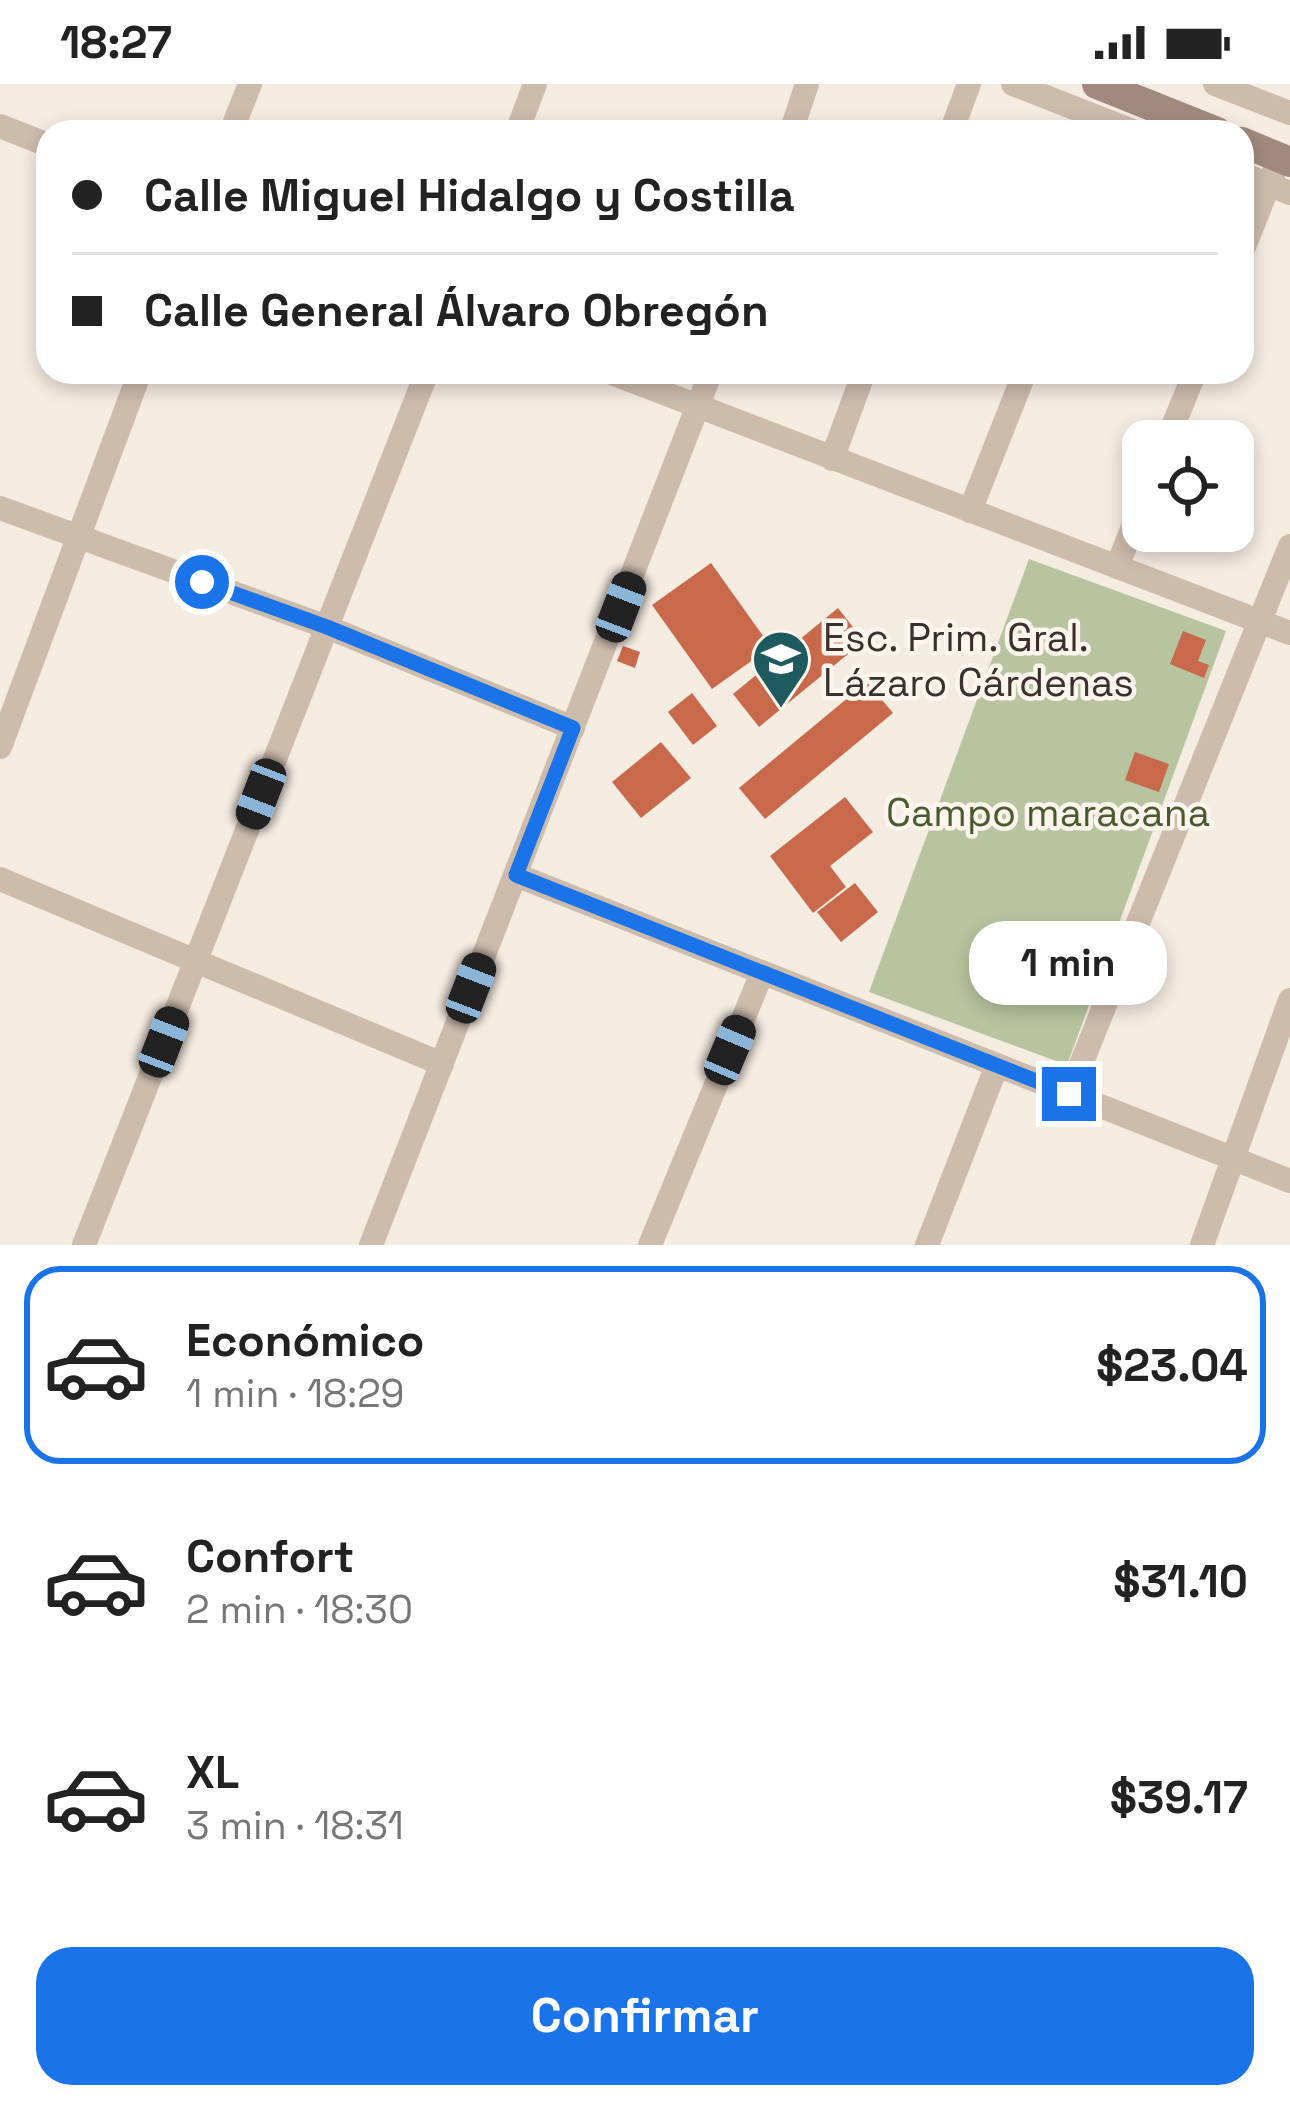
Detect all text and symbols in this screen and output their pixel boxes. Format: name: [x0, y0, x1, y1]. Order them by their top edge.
text: 18:27: [60, 14, 172, 71]
text: Calle Miguel Hidalgo y Costilla: [144, 167, 795, 224]
text: Calle General Álvaro Obregón: [144, 282, 769, 339]
map controls: [1122, 420, 1254, 552]
button: locate: [1122, 420, 1254, 552]
route start: [175, 555, 229, 609]
car: [591, 567, 651, 647]
place label: Esc. Prim. Gral. Lázaro Cárdenas: [823, 613, 1134, 707]
school or university icon: Esc. Prim. Gral. Lázaro Cárdenas: [750, 628, 812, 710]
car: [231, 754, 291, 834]
park label: Campo maracana: [886, 788, 1210, 837]
callout: 1 min: [970, 920, 1168, 1004]
text: 1 min: [1020, 938, 1116, 987]
car: [441, 948, 501, 1028]
car: [134, 1002, 194, 1082]
car: [699, 1010, 761, 1090]
route end: [1042, 1067, 1096, 1121]
icon: car: [42, 1311, 150, 1419]
text: Económico: [186, 1312, 424, 1369]
text: $23.04: [1096, 1337, 1248, 1394]
text: 1 min · 18:29: [186, 1369, 404, 1418]
icon: car: [42, 1527, 150, 1635]
text: Confort: [186, 1528, 354, 1585]
text: $31.10: [1113, 1553, 1248, 1610]
text: 2 min · 18:30: [186, 1585, 413, 1634]
icon: car: [42, 1743, 150, 1851]
text: XL: [186, 1744, 239, 1801]
text: $39.17: [1110, 1769, 1248, 1826]
text: 3 min · 18:31: [186, 1801, 404, 1850]
button: Confirmar: [36, 1947, 1254, 2085]

